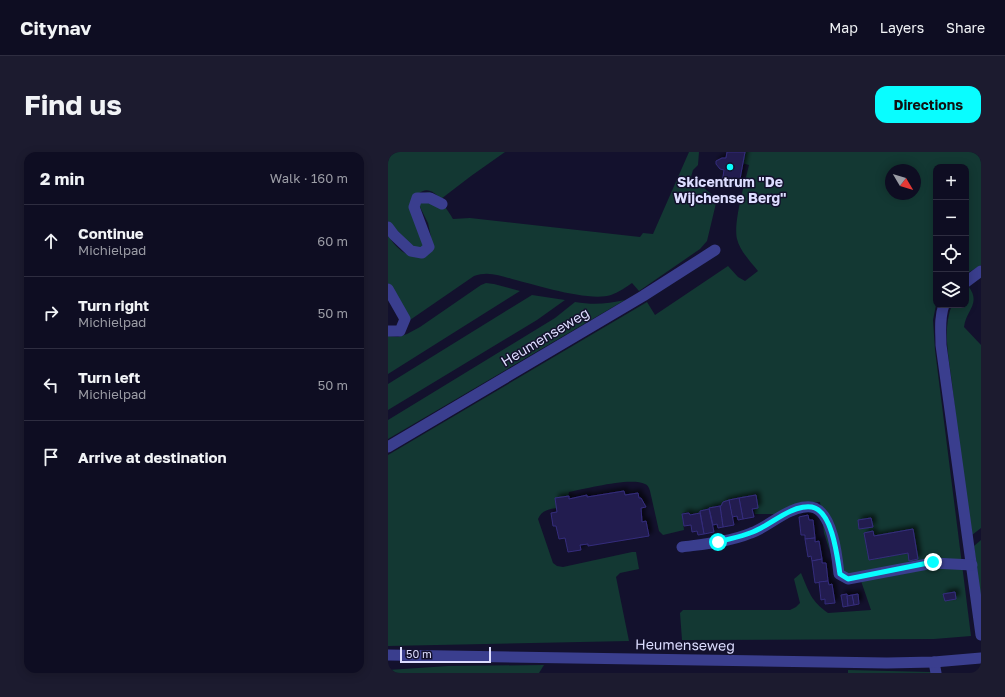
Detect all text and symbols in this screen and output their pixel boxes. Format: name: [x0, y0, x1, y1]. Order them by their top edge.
text: Citynav: [20, 16, 92, 39]
text: Map: [829, 19, 858, 36]
text: Layers: [880, 19, 924, 36]
text: Share: [946, 19, 985, 36]
button: Directions: [875, 86, 981, 123]
text: Find us: [24, 88, 122, 121]
marker: Skicentrum "De Wijchense Berg": [725, 162, 735, 172]
north arrow: [885, 164, 921, 200]
map controls: [933, 164, 969, 308]
button: +: [933, 164, 969, 200]
text: 2 min: [40, 168, 84, 189]
text: Walk · 160 m: [270, 170, 348, 186]
place label: Skicentrum "De Wijchense Berg": [674, 173, 786, 206]
button: −: [933, 200, 969, 236]
text: Continue: [78, 224, 144, 242]
icon: ahead: [40, 230, 62, 252]
text: 60 m: [317, 233, 348, 249]
button: locate: [933, 236, 969, 272]
text: Michielpad: [78, 242, 146, 258]
button: layers: [933, 272, 969, 308]
text: Turn right: [78, 296, 149, 314]
icon: right: [40, 302, 62, 324]
street label: Heumenseweg: [498, 304, 592, 370]
text: 50 m: [318, 305, 348, 321]
text: Michielpad: [78, 314, 146, 330]
text: Turn left: [78, 368, 140, 386]
icon: left: [40, 374, 62, 396]
text: 50 m: [318, 377, 348, 393]
text: Michielpad: [78, 386, 146, 402]
icon: arrive: [40, 446, 62, 468]
text: Arrive at destination: [78, 448, 227, 466]
route start: [709, 533, 727, 551]
route end: [924, 553, 942, 571]
street label: Heumenseweg: [635, 635, 735, 654]
scale bar: [400, 645, 491, 664]
text: 50 m: [406, 647, 432, 660]

